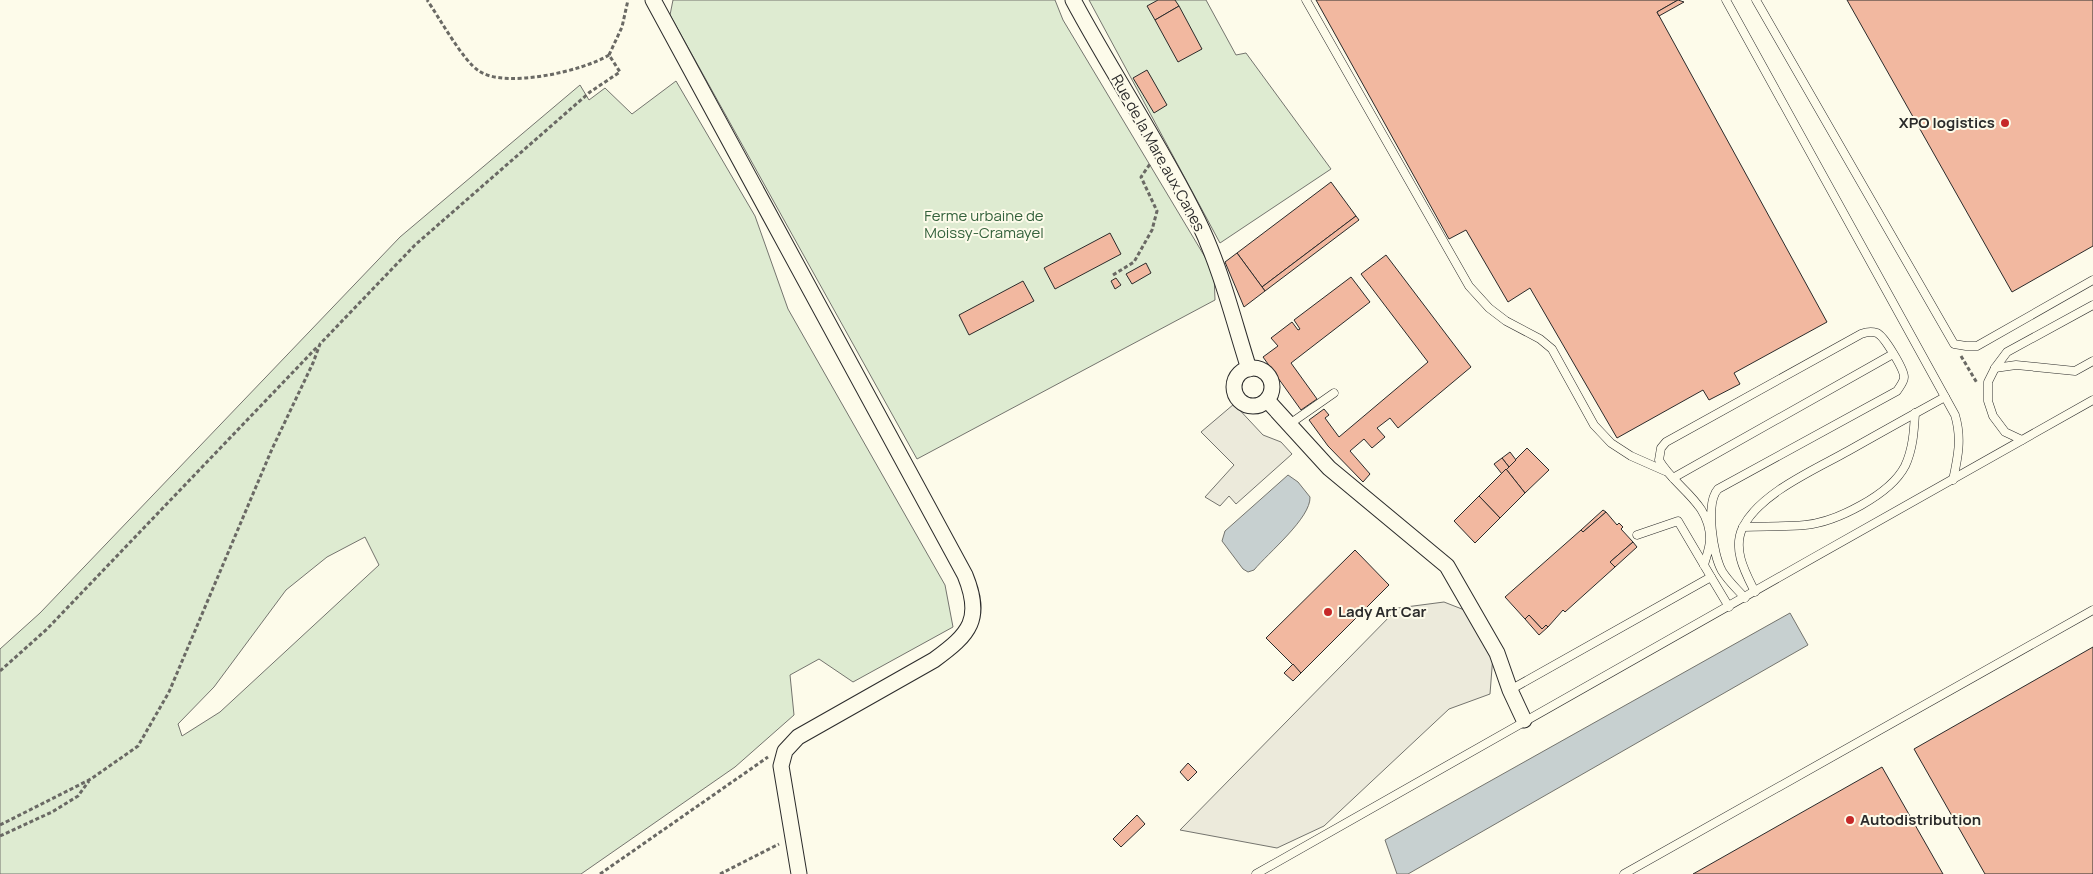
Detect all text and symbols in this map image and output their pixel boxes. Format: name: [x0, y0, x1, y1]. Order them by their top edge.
street label: Rue de la Mare aux Canes: [1107, 71, 1210, 235]
place label: XPO logistics: [1899, 112, 1995, 133]
marker: XPO logistics: [1999, 117, 2011, 129]
park label: Ferme urbaine de Moissy-Cramayel: [924, 205, 1044, 243]
place label: Lady Art Car: [1338, 601, 1427, 622]
marker: Lady Art Car: [1322, 606, 1334, 618]
place label: Autodistribution: [1860, 809, 1981, 830]
marker: Autodistribution: [1844, 814, 1856, 826]

